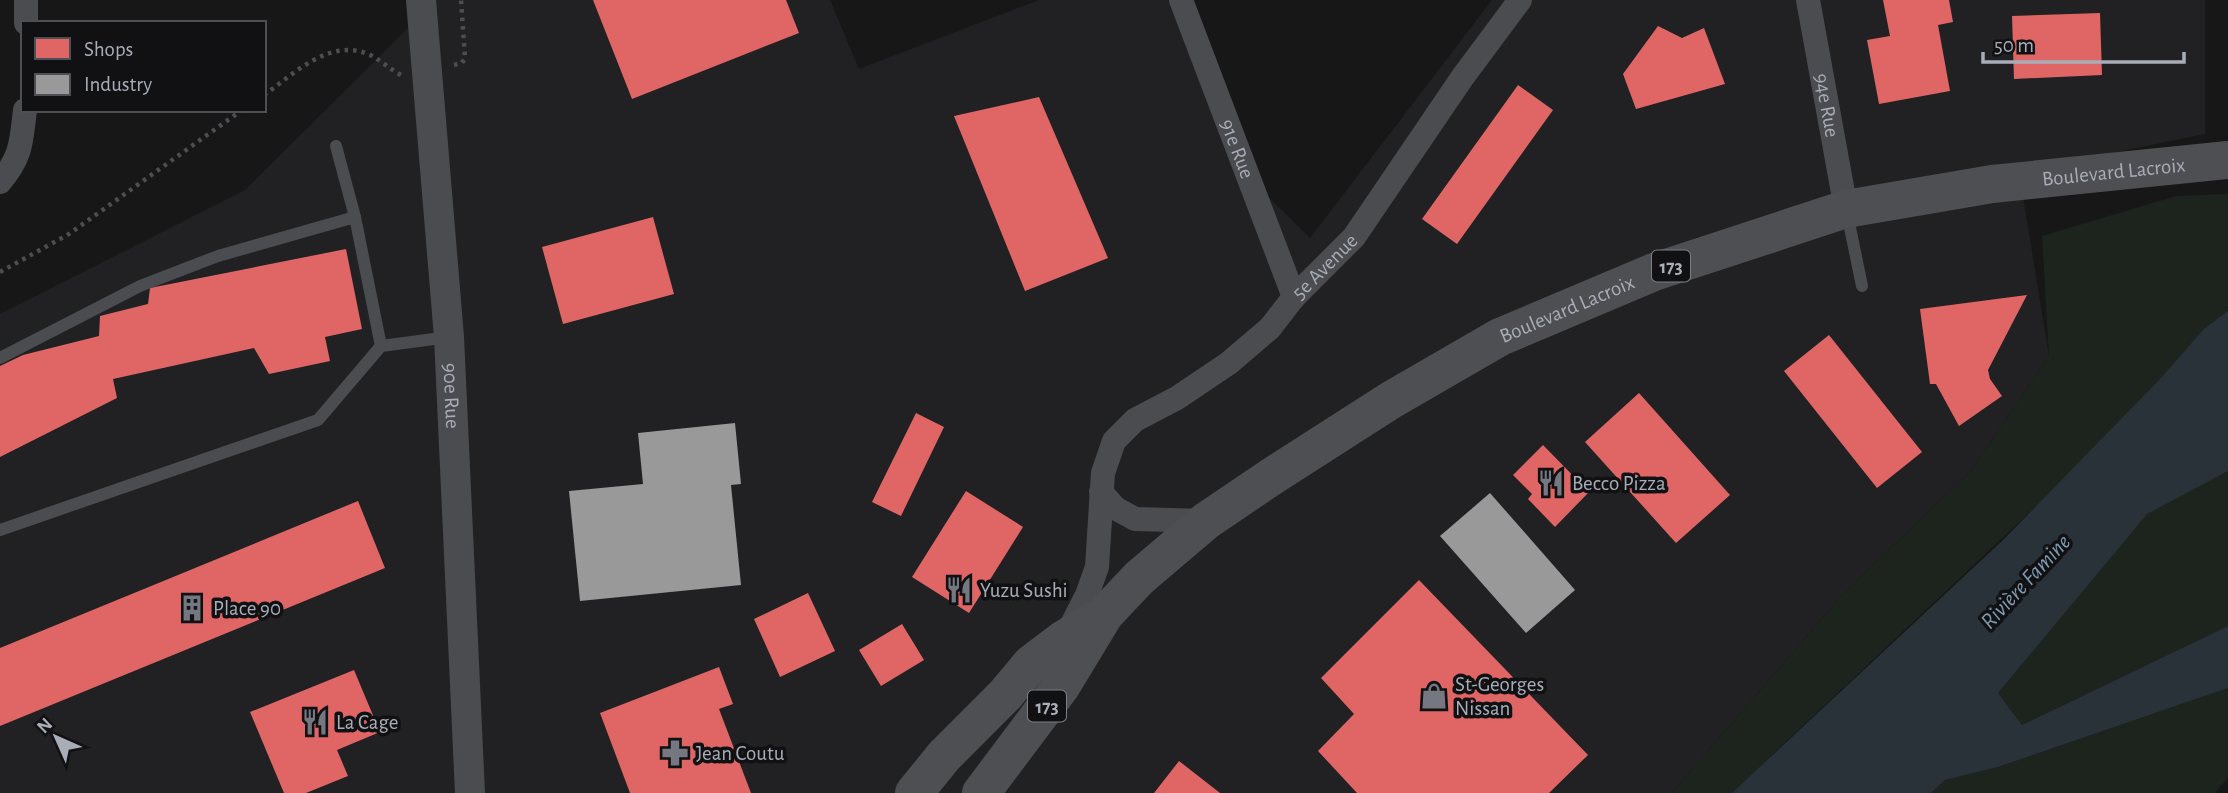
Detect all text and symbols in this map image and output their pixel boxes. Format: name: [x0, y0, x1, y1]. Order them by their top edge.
legend: [21, 21, 266, 112]
scale bar: [1983, 21, 2184, 65]
text: 50 m: [1994, 35, 2034, 56]
text: Shops: [84, 39, 133, 60]
street label: 94e Rue: [1811, 72, 1843, 139]
text: Industry: [84, 74, 152, 95]
street label: 91e Rue: [1216, 116, 1258, 181]
street label: Boulevard Lacroix: [2041, 154, 2186, 190]
street label: 5e Avenue: [1288, 230, 1362, 304]
road number: 173: [1652, 250, 1690, 282]
street label: Boulevard Lacroix: [1497, 272, 1637, 347]
street label: 90e Rue: [439, 362, 463, 429]
restaurant icon: Becco Pizza: [1536, 468, 1566, 498]
place label: Becco Pizza: [1572, 473, 1666, 494]
water label: Rivière Famine: [1977, 530, 2075, 634]
restaurant icon: Yuzu Sushi: [944, 575, 974, 605]
place label: Yuzu Sushi: [980, 580, 1068, 601]
building icon: Place 90: [177, 593, 207, 623]
place label: Place 90: [213, 598, 281, 619]
place label: St-Georges Nissan: [1455, 674, 1544, 719]
shop icon: St-Georges Nissan: [1419, 681, 1449, 711]
road number: 173: [1028, 691, 1066, 722]
north arrow: [21, 702, 91, 772]
restaurant icon: La Cage: [300, 707, 330, 737]
place label: La Cage: [336, 712, 398, 733]
text: N: [34, 715, 56, 737]
pharmacy icon: Jean Coutu: [660, 738, 690, 768]
place label: Jean Coutu: [696, 743, 785, 764]

